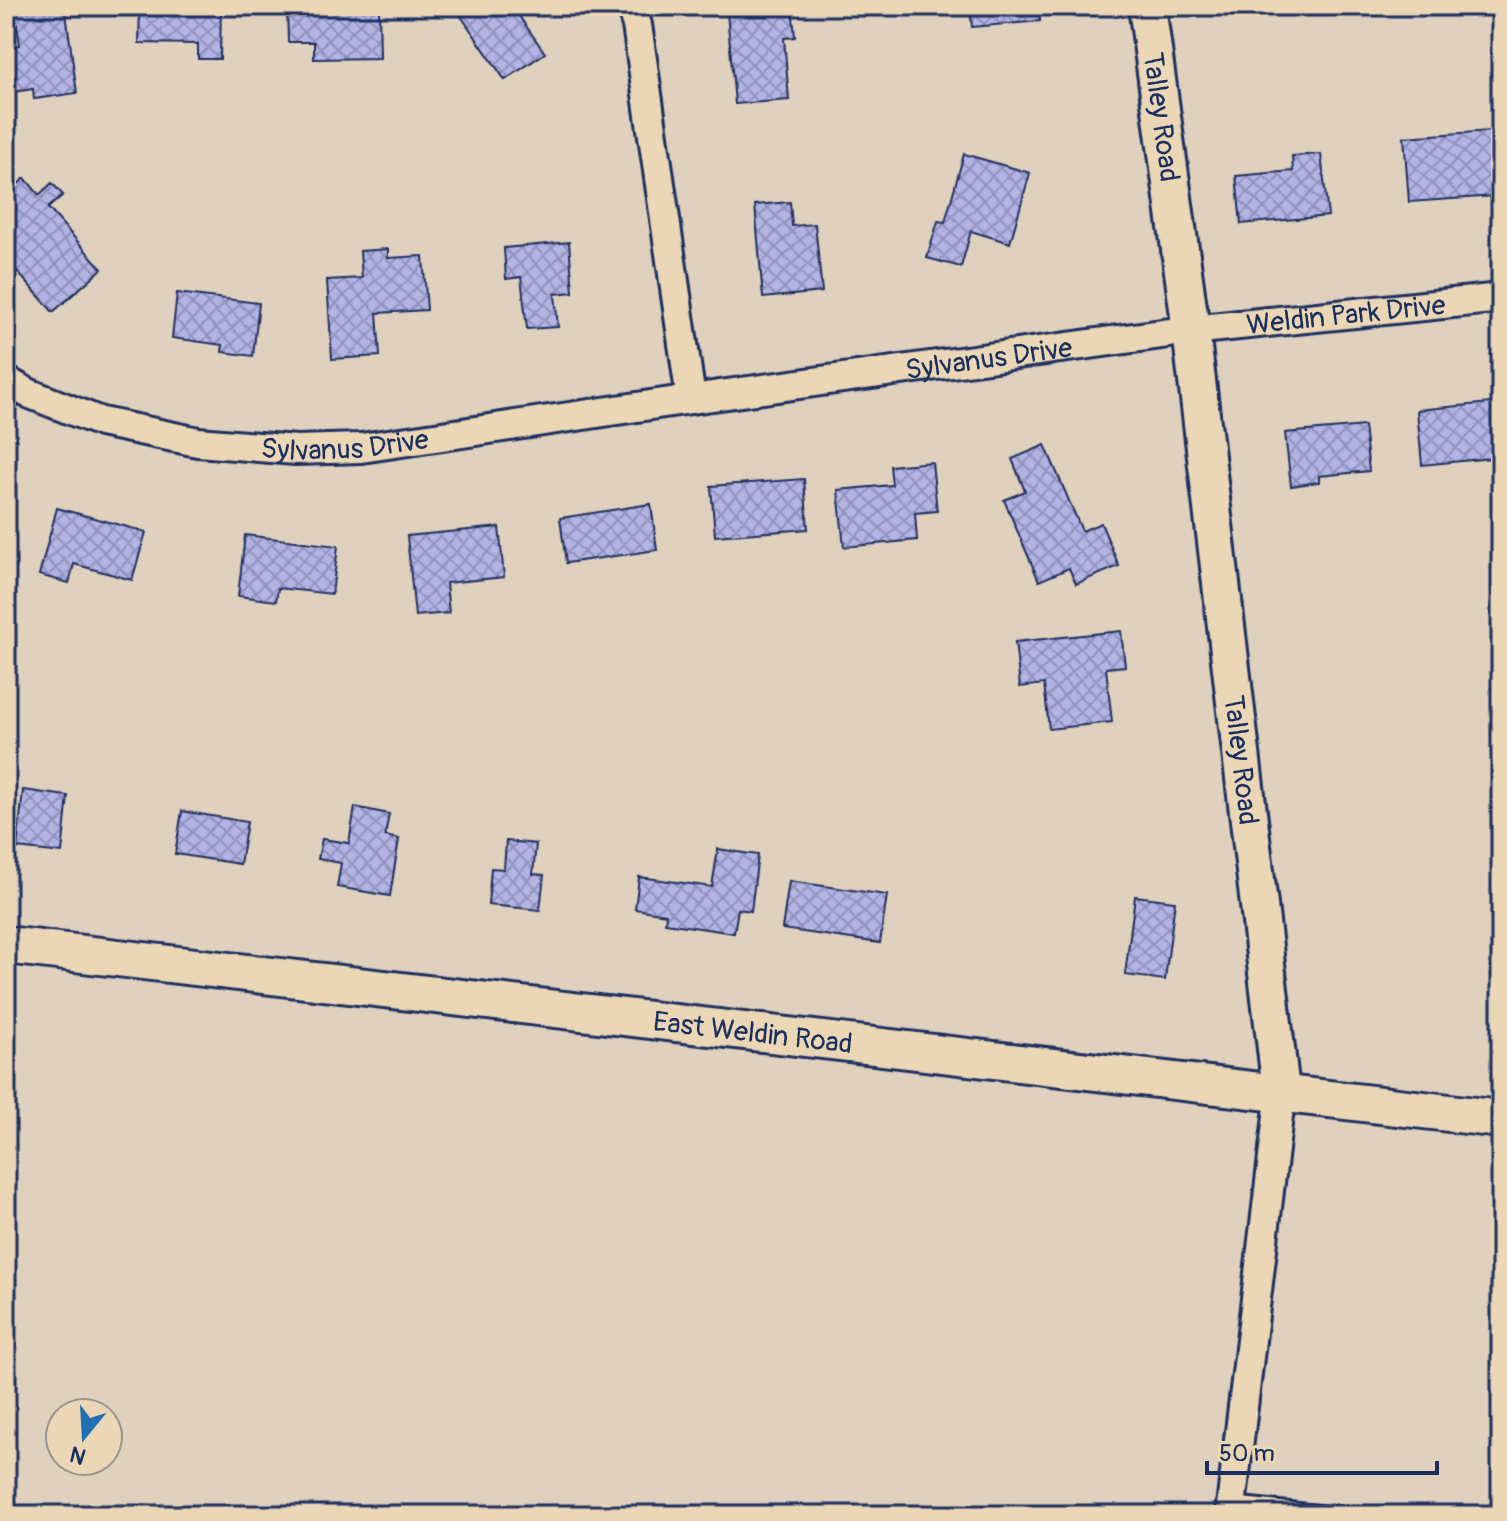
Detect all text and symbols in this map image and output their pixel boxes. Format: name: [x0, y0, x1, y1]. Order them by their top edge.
street label: Talley Road: [1134, 50, 1187, 184]
street label: Weldin Park Drive: [1245, 288, 1447, 343]
street label: Sylvanus Drive: [903, 331, 1075, 388]
street label: Sylvanus Drive: [260, 422, 431, 469]
street label: Talley Road: [1215, 694, 1265, 827]
street label: East Weldin Road: [651, 1004, 854, 1062]
north arrow: [44, 1397, 124, 1477]
scale bar: [1207, 1425, 1437, 1475]
text: N: [67, 1439, 90, 1471]
text: 50 m: [1219, 1439, 1275, 1468]

